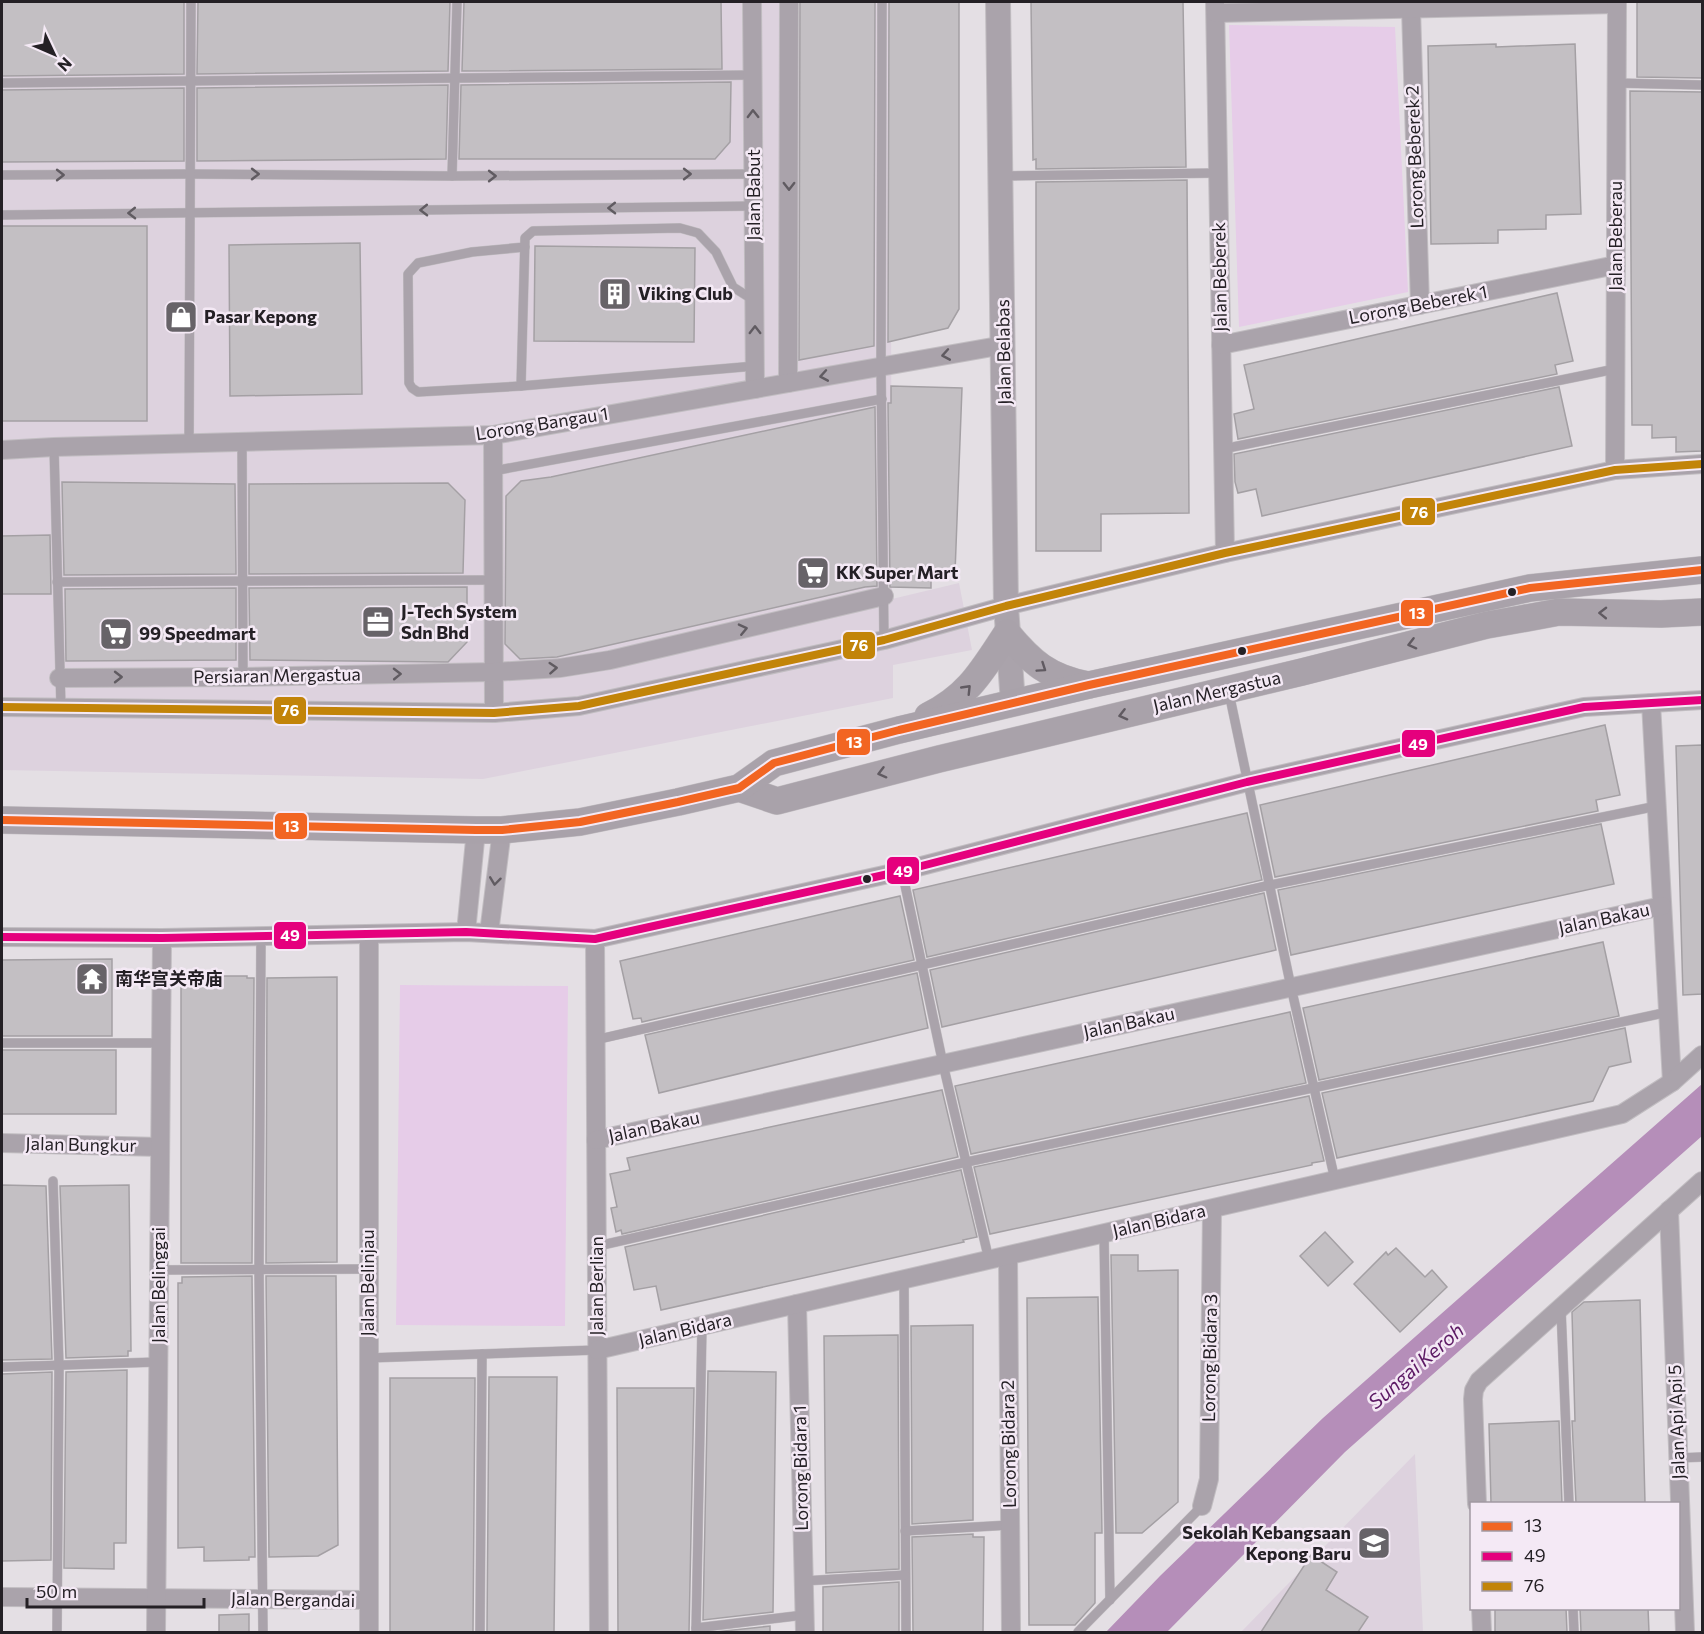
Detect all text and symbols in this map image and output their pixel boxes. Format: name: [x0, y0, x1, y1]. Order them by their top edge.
north arrow: [24, 24, 84, 84]
text: N: [54, 54, 76, 76]
street label: Lorong Beberek 2: [1401, 85, 1427, 229]
one-way arrow: [747, 110, 760, 119]
street label: Jalan Babut: [742, 149, 764, 241]
one-way arrow: [250, 168, 259, 181]
one-way arrow: [682, 168, 691, 180]
one-way arrow: [55, 169, 64, 181]
one-way arrow: [487, 170, 496, 182]
one-way arrow: [783, 181, 795, 190]
street label: Jalan Beberau: [1604, 181, 1626, 291]
one-way arrow: [608, 202, 617, 214]
one-way arrow: [419, 204, 428, 216]
one-way arrow: [127, 207, 136, 219]
street label: Jalan Beberek: [1207, 222, 1231, 332]
building icon: Viking Club: [597, 276, 633, 312]
street label: Lorong Beberek 1: [1347, 280, 1489, 328]
place label: Viking Club: [638, 282, 733, 304]
shop icon: Pasar Kepong: [163, 299, 199, 335]
street label: Jalan Belabas: [991, 299, 1015, 405]
place label: Pasar Kepong: [204, 305, 317, 327]
one-way arrow: [749, 326, 761, 335]
one-way arrow: [942, 348, 952, 361]
one-way arrow: [819, 370, 828, 382]
street label: Lorong Bangau 1: [474, 402, 610, 444]
line badge: 76: [1401, 497, 1436, 526]
text: 76: [1410, 502, 1428, 521]
supermarket icon: KK Super Mart: [795, 555, 831, 591]
place label: KK Super Mart: [836, 561, 959, 583]
unlabelled marker: [1506, 586, 1518, 598]
line badge: 13: [1400, 599, 1434, 627]
place label: J-Tech System Sdn Bhd: [401, 600, 517, 643]
text: 13: [1409, 603, 1425, 622]
office icon: J-Tech System Sdn Bhd: [360, 604, 396, 640]
one-way arrow: [1598, 607, 1607, 619]
supermarket icon: 99 Speedmart: [98, 616, 134, 652]
place label: 99 Speedmart: [139, 622, 256, 644]
one-way arrow: [738, 623, 748, 636]
line badge: 76: [842, 631, 876, 660]
text: 76: [850, 635, 868, 654]
one-way arrow: [1407, 637, 1417, 650]
unlabelled marker: [1236, 645, 1248, 657]
one-way arrow: [1036, 661, 1047, 672]
one-way arrow: [548, 662, 557, 675]
street label: Persiaran Mergastua: [193, 663, 361, 687]
street label: Jalan Mergastua: [1151, 666, 1283, 716]
one-way arrow: [392, 668, 401, 680]
one-way arrow: [113, 671, 122, 683]
one-way arrow: [959, 685, 970, 696]
line badge: 76: [273, 696, 307, 725]
text: 76: [281, 700, 299, 719]
one-way arrow: [1118, 707, 1128, 720]
line badge: 13: [836, 728, 871, 756]
line badge: 49: [1401, 729, 1436, 758]
text: 13: [846, 732, 862, 751]
text: 49: [1408, 734, 1428, 753]
one-way arrow: [877, 766, 887, 779]
line badge: 13: [274, 812, 308, 840]
text: 13: [283, 816, 299, 835]
line badge: 49: [886, 856, 920, 885]
text: 49: [893, 861, 913, 880]
unlabelled marker: [861, 873, 873, 885]
one-way arrow: [489, 877, 501, 886]
street label: Jalan Bakau: [1556, 898, 1651, 938]
line badge: 49: [273, 921, 307, 950]
text: 49: [280, 925, 300, 944]
temple icon: 南华宫关帝庙: [74, 961, 110, 997]
place label: 南华宫关帝庙: [115, 967, 223, 989]
street label: Jalan Bakau: [1081, 1002, 1176, 1042]
street label: Jalan Bakau: [606, 1106, 701, 1146]
street label: Jalan Bungkur: [25, 1132, 137, 1156]
street label: Jalan Bidara: [1110, 1199, 1207, 1241]
street label: Jalan Belinggai: [147, 1227, 169, 1343]
street label: Jalan Belinjau: [356, 1229, 378, 1337]
street label: Jalan Berlian: [585, 1236, 607, 1336]
street label: Lorong Bidara 3: [1197, 1294, 1221, 1422]
street label: Jalan Bidara: [636, 1308, 733, 1350]
water label: Sungai Keroh: [1363, 1317, 1468, 1413]
street label: Jalan Api Api 5: [1663, 1364, 1689, 1480]
street label: Lorong Bidara 2: [996, 1380, 1020, 1508]
street label: Lorong Bidara 1: [788, 1405, 812, 1531]
legend: [1470, 1502, 1680, 1610]
text: 13: [1524, 1514, 1542, 1536]
place label: Sekolah Kebangsaan Kepong Baru: [1182, 1521, 1351, 1564]
school or university icon: Sekolah Kebangsaan Kepong Baru: [1356, 1525, 1392, 1561]
text: 49: [1524, 1544, 1546, 1566]
scale bar: [27, 1571, 204, 1609]
text: 76: [1524, 1574, 1544, 1596]
text: 50 m: [36, 1580, 77, 1602]
street label: Jalan Bergandai: [231, 1587, 355, 1611]

